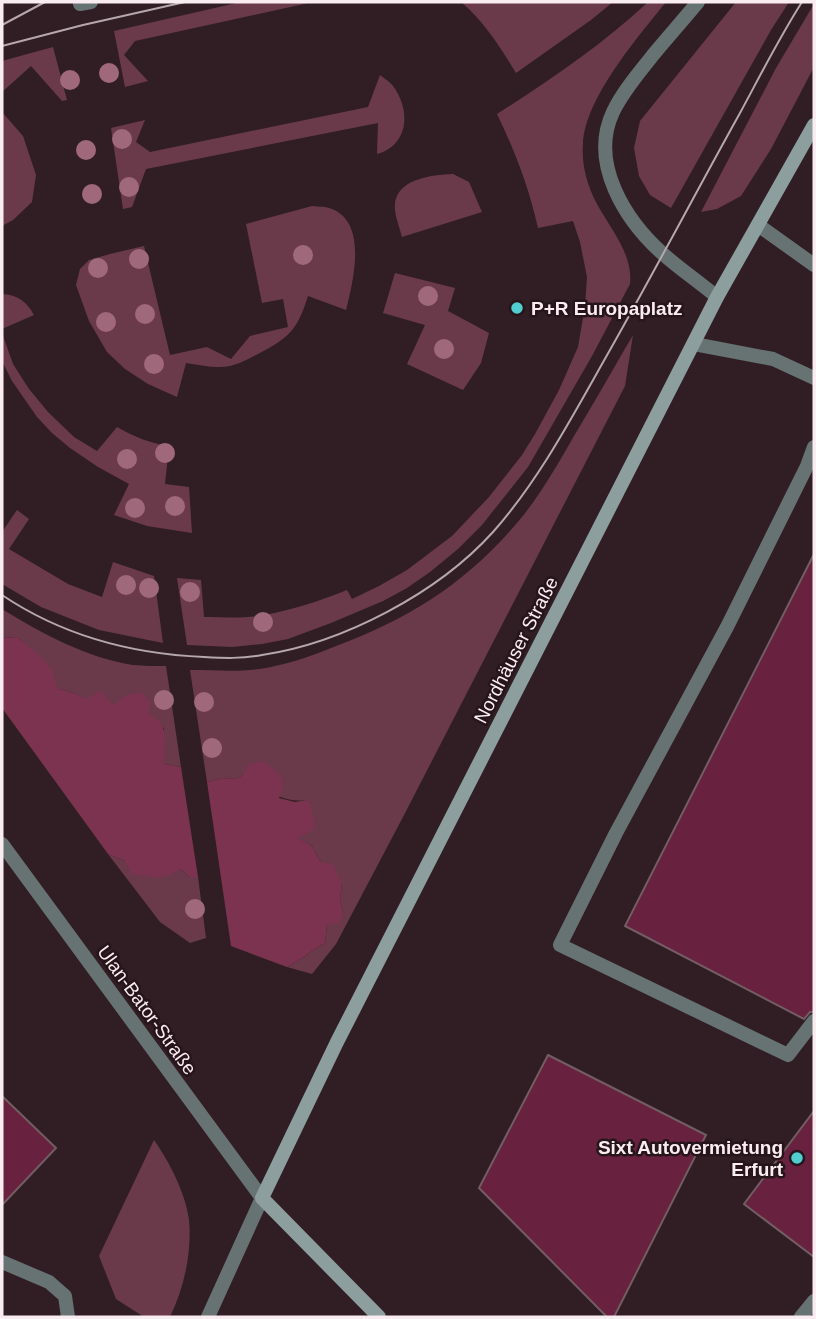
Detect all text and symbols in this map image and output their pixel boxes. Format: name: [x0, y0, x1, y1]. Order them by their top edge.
place label: P+R Europaplatz: [531, 298, 683, 319]
marker: P+R Europaplatz: [509, 300, 525, 316]
street label: Nordhäuser Straße: [470, 573, 562, 727]
street label: Ulan-Bator-Straße: [93, 941, 201, 1079]
place label: Sixt Autovermietung Erfurt: [598, 1137, 784, 1180]
marker: Sixt Autovermietung Erfurt: [789, 1150, 805, 1166]

